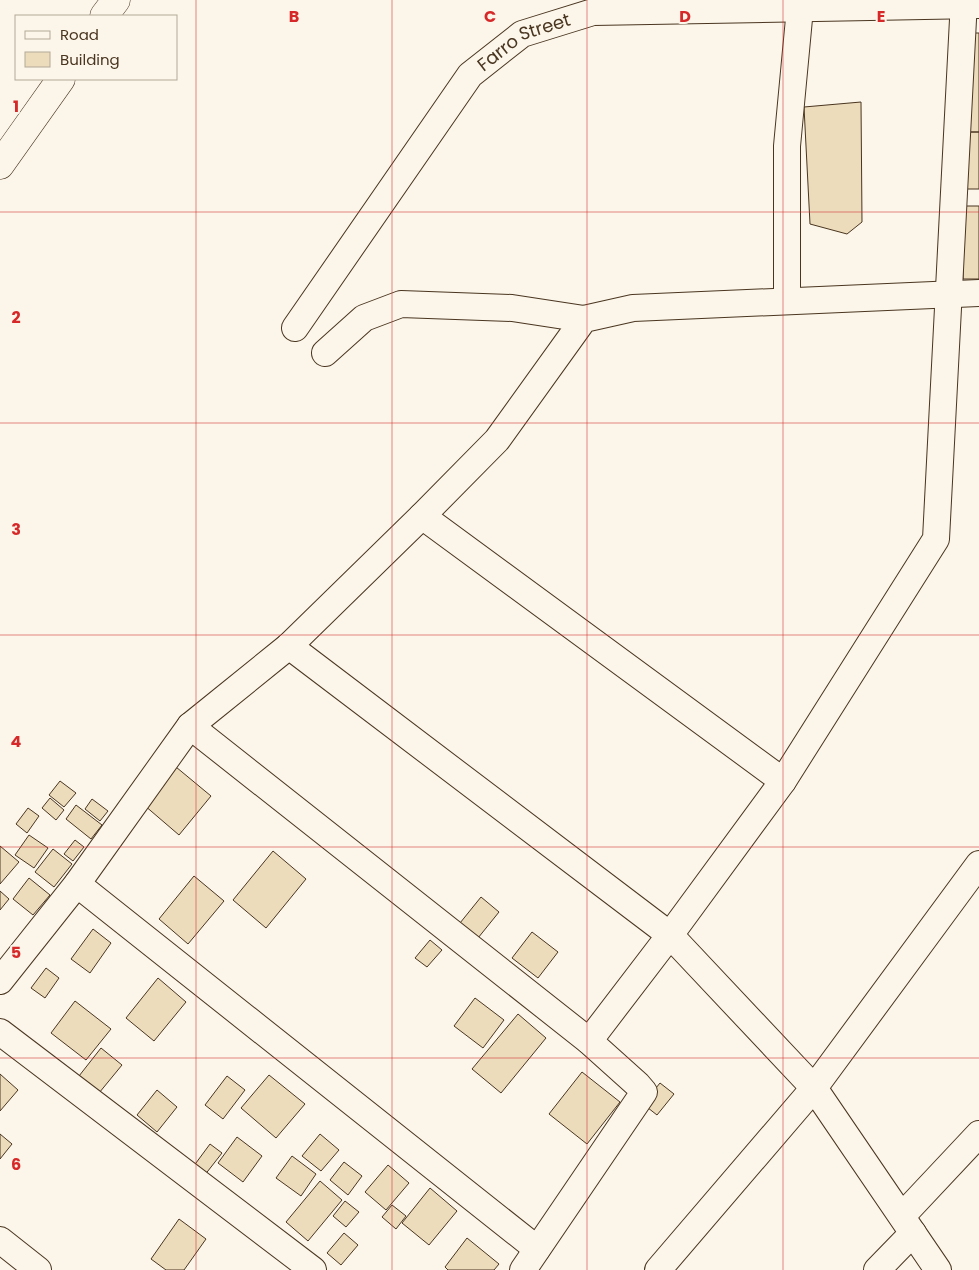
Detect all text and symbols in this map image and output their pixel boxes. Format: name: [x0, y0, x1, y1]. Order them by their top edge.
text: B: [289, 5, 299, 28]
text: C: [484, 5, 496, 28]
text: D: [679, 5, 691, 28]
text: E: [877, 5, 885, 28]
street label: Farro Street: [472, 7, 573, 77]
legend: [15, 15, 178, 80]
text: Road: [60, 24, 99, 45]
text: Building: [60, 49, 120, 70]
text: 1: [13, 95, 19, 118]
text: 2: [11, 306, 21, 329]
text: 3: [11, 518, 21, 541]
text: 4: [11, 730, 22, 753]
text: 5: [11, 941, 21, 964]
text: 6: [11, 1153, 21, 1176]

